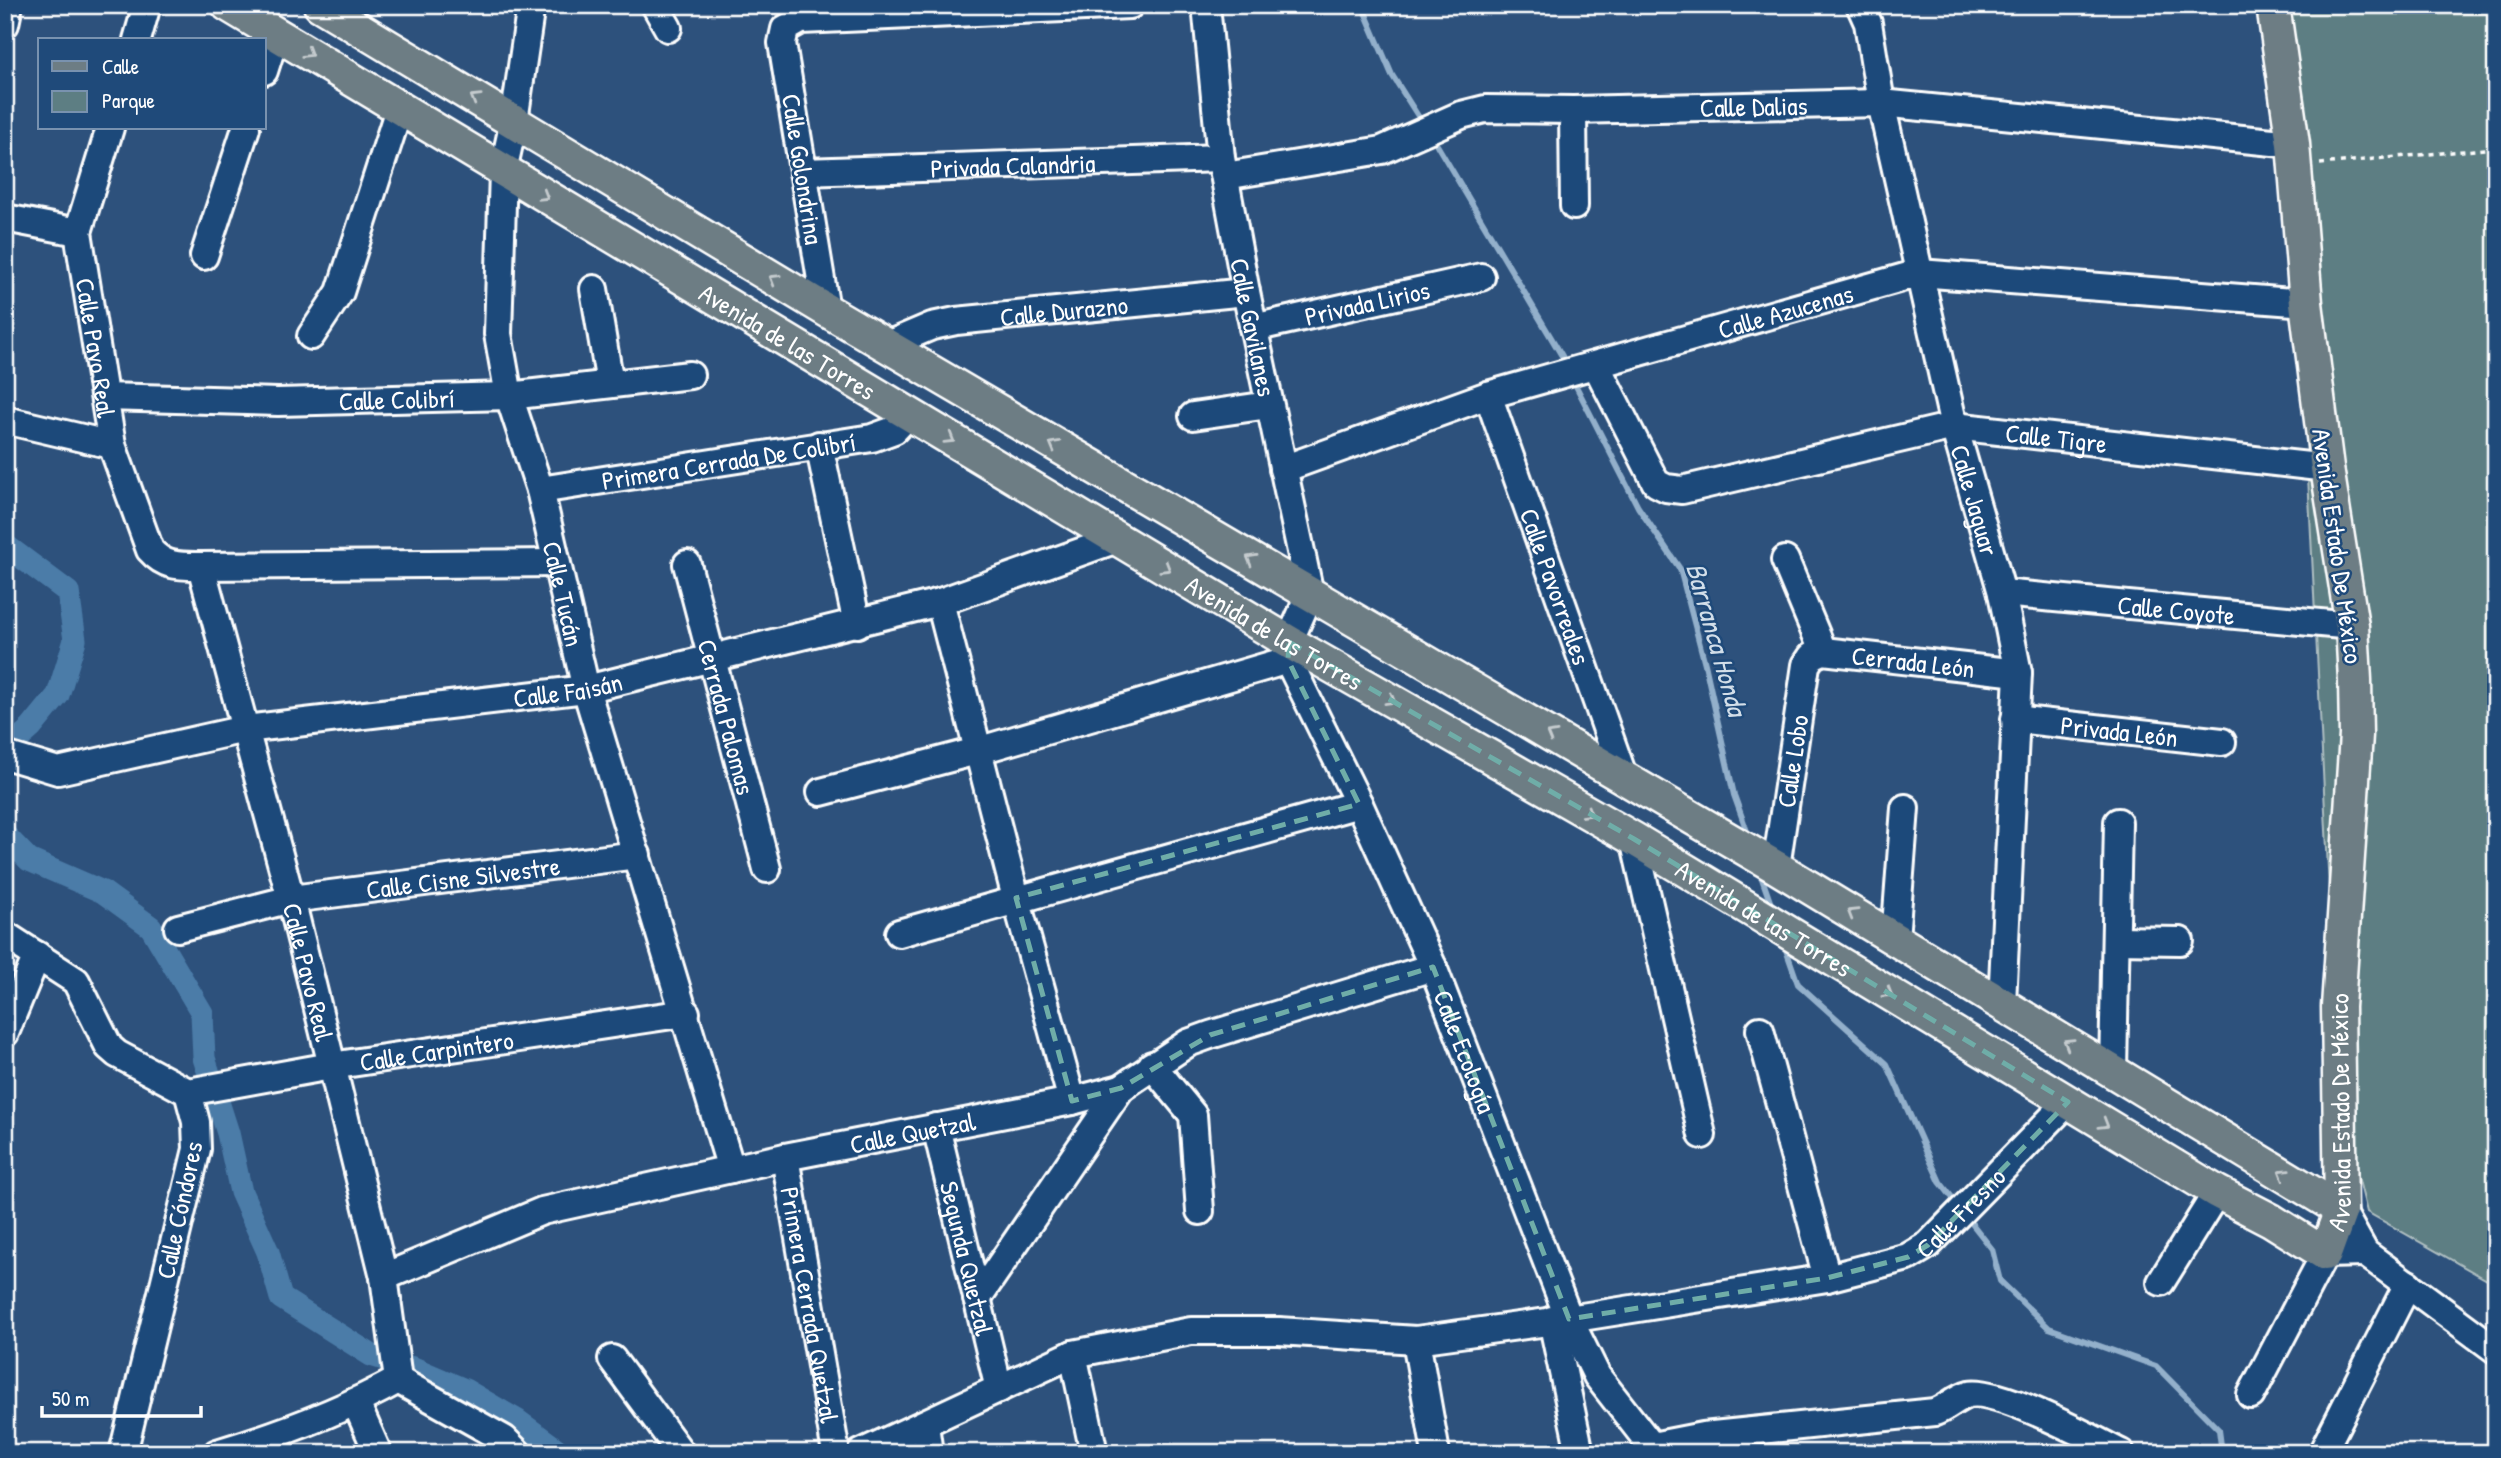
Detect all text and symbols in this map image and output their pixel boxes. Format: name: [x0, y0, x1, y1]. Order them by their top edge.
legend: [38, 38, 266, 130]
one-way arrow: [300, 44, 313, 57]
text: Calle: [102, 52, 139, 81]
text: Parque: [102, 86, 155, 115]
street label: Calle Dalias: [1700, 87, 1808, 125]
street label: Calle Golondrina: [774, 91, 832, 247]
one-way arrow: [469, 93, 482, 106]
street label: Privada Calandria: [930, 145, 1096, 185]
one-way arrow: [537, 188, 550, 201]
street label: Calle Gavilanes: [1223, 255, 1285, 399]
street label: Privada Lirios: [1301, 272, 1433, 333]
one-way arrow: [769, 274, 782, 287]
street label: Calle Pavo Real: [68, 275, 125, 420]
street label: Avenida de las Torres: [693, 275, 883, 408]
street label: Calle Azucenas: [1714, 275, 1857, 347]
street label: Calle Durazno: [998, 286, 1129, 334]
street label: Calle Colibrí: [338, 380, 455, 418]
street label: Calle Tigre: [2004, 414, 2109, 461]
street label: Primera Cerrada De Colibrí: [599, 423, 858, 498]
street label: Avenida Estado De México: [2304, 426, 2372, 666]
one-way arrow: [942, 430, 955, 443]
one-way arrow: [1049, 440, 1062, 453]
street label: Calle Jaguar: [1943, 440, 2008, 560]
street label: Calle Pavorreales: [1512, 503, 1600, 669]
street label: Calle Tucán: [535, 538, 593, 650]
one-way arrow: [1245, 555, 1258, 568]
water label: Barranca Honda: [1677, 558, 1758, 723]
one-way arrow: [1158, 560, 1171, 573]
street label: Avenida de las Torres: [1179, 566, 1369, 698]
street label: Calle Coyote: [2116, 586, 2236, 632]
street label: Cerrada Palomas: [690, 635, 764, 798]
street label: Cerrada León: [1850, 637, 1977, 685]
street label: Calle Faisán: [511, 663, 626, 715]
one-way arrow: [1383, 692, 1396, 705]
street label: Privada León: [2059, 707, 2180, 754]
street label: Calle Lobo: [1768, 712, 1816, 810]
one-way arrow: [1545, 730, 1558, 743]
one-way arrow: [1581, 805, 1594, 818]
street label: Calle Cisne Silvestre: [364, 847, 562, 907]
street label: Avenida de las Torres: [1670, 851, 1859, 985]
street label: Calle Pavo Real: [275, 899, 343, 1045]
one-way arrow: [1846, 908, 1859, 921]
street label: Calle Ecología: [1426, 985, 1505, 1118]
one-way arrow: [1881, 985, 1894, 998]
street label: Avenida Estado De México: [2318, 992, 2359, 1235]
street label: Calle Carpintero: [357, 1021, 516, 1079]
one-way arrow: [2062, 1038, 2075, 1051]
street label: Calle Quetzal: [847, 1103, 978, 1161]
one-way arrow: [2096, 1116, 2109, 1129]
street label: Calle Cóndores: [147, 1138, 211, 1282]
street label: Calle Fresno: [1909, 1159, 2013, 1266]
one-way arrow: [2278, 1169, 2291, 1182]
street label: Segunda Quetzal: [932, 1178, 1003, 1339]
street label: Primera Cerrada Quetzal: [773, 1184, 848, 1426]
scale bar: [42, 1374, 201, 1418]
text: 50 m: [52, 1384, 89, 1413]

